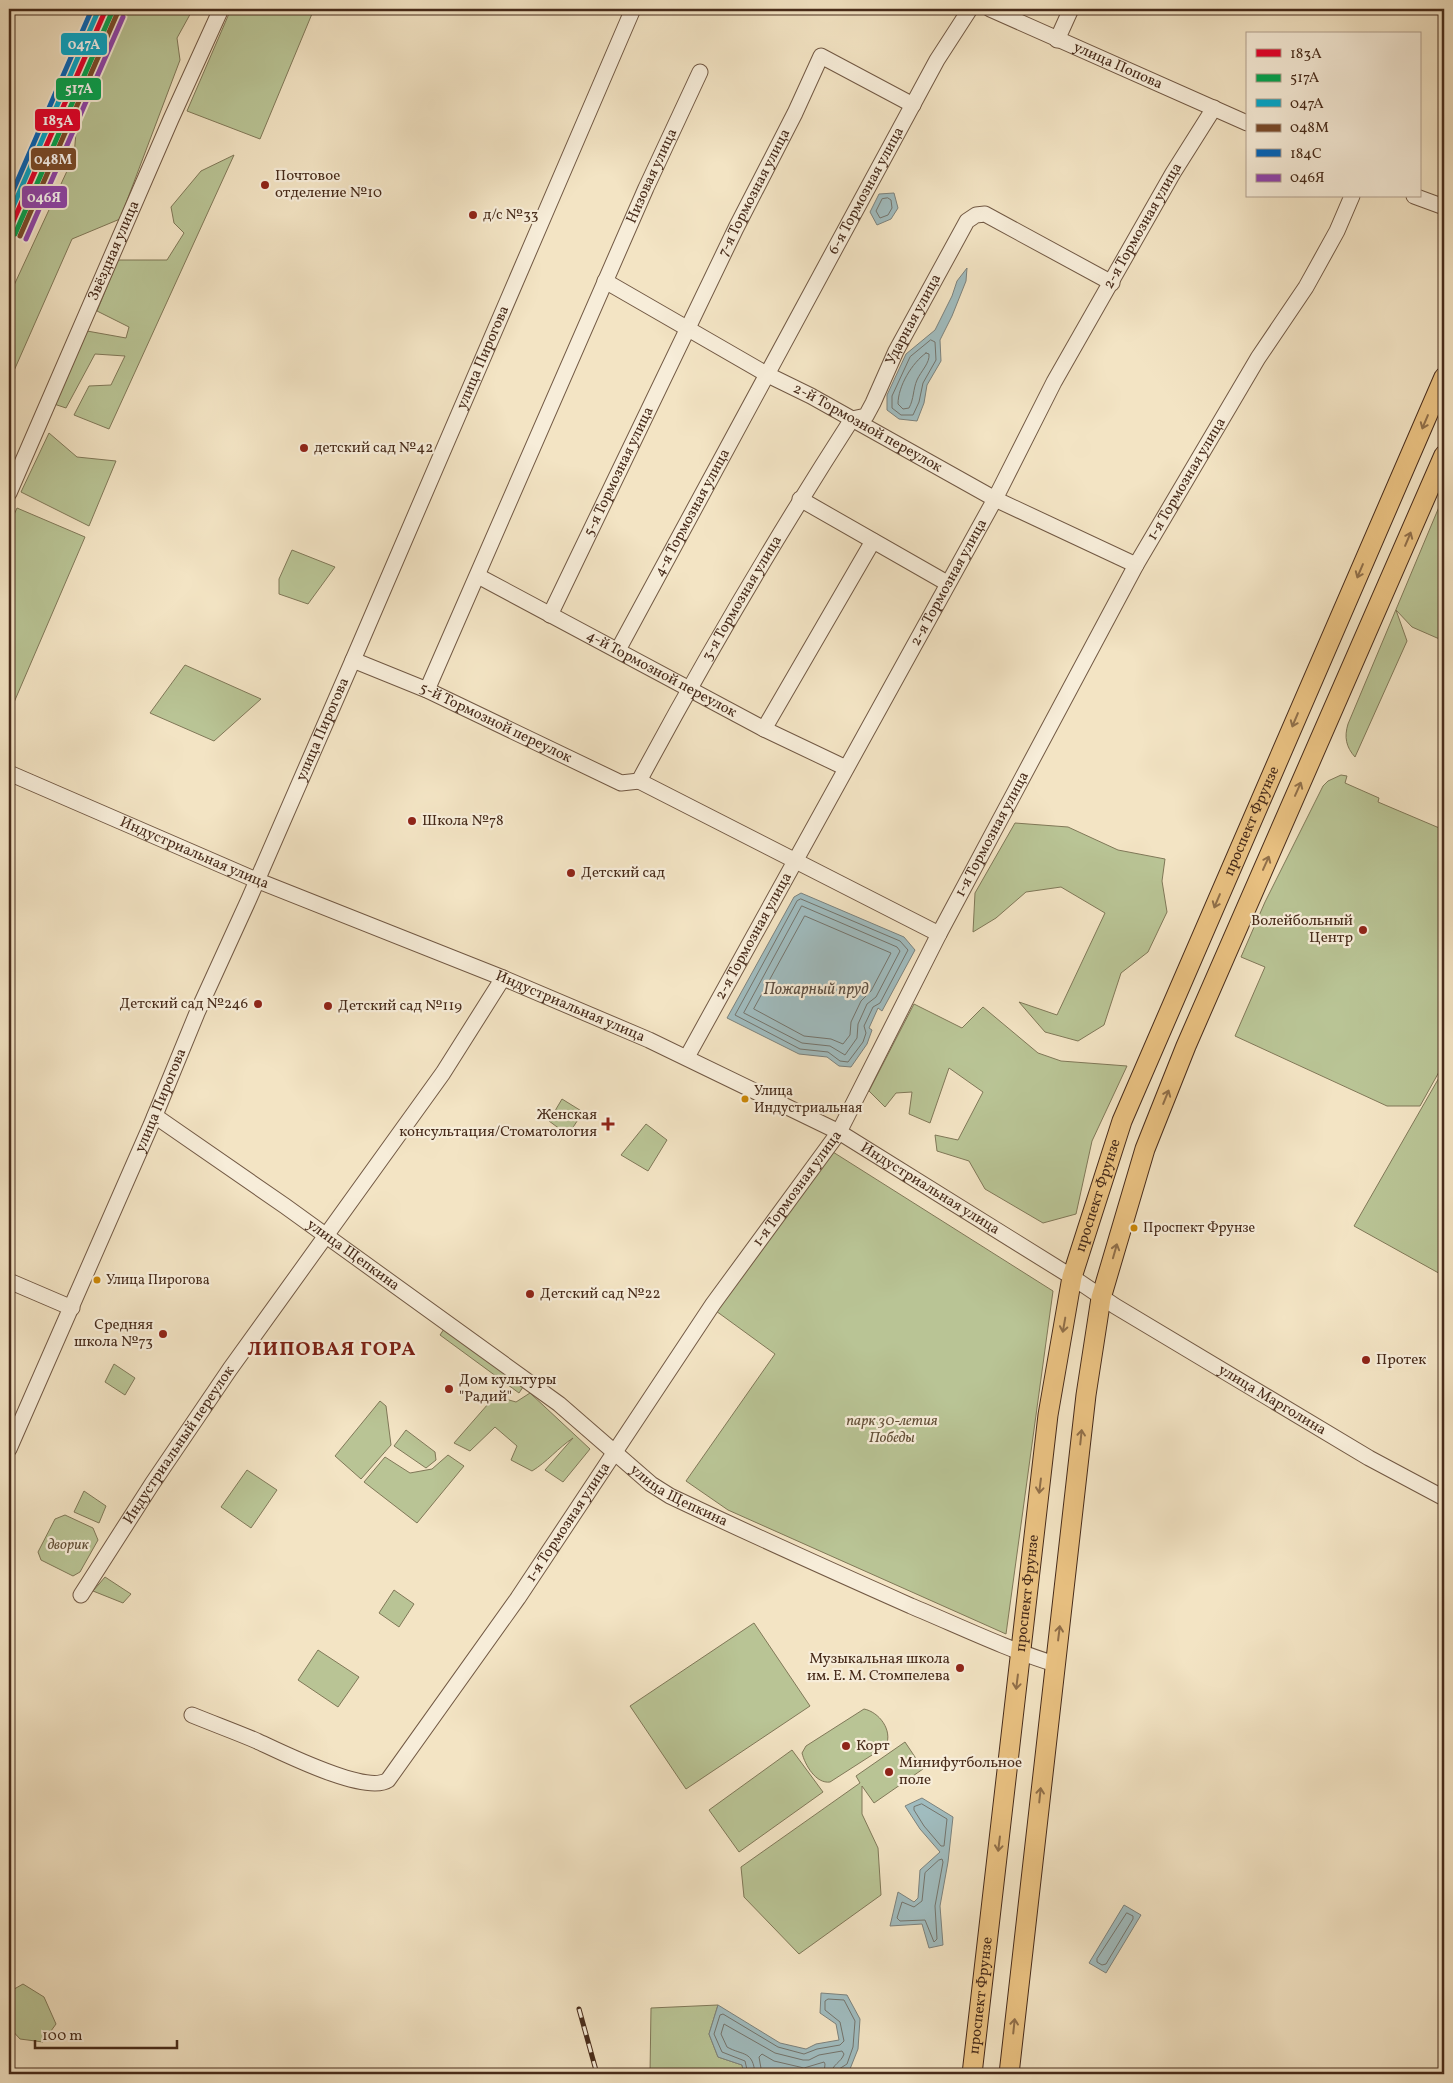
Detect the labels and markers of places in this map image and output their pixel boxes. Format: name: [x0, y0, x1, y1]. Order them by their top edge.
place label: Почтовое отделение №10: [275, 166, 382, 204]
marker: Почтовое отделение №10: [259, 179, 271, 191]
place label: д/с №33: [483, 205, 538, 226]
marker: д/с №33: [467, 209, 479, 221]
place label: детский сад №42: [314, 438, 433, 459]
marker: детский сад №42: [298, 442, 310, 454]
place label: Школа №78: [422, 811, 504, 832]
marker: Школа №78: [406, 815, 418, 827]
place label: Детский сад: [581, 863, 666, 884]
marker: Детский сад: [565, 867, 577, 879]
place label: Волейбольный Центр: [1251, 911, 1353, 949]
marker: Волейбольный Центр: [1357, 924, 1369, 936]
place label: Детский сад №246: [119, 994, 248, 1015]
place label: Детский сад №119: [338, 996, 462, 1017]
marker: Детский сад №246: [252, 998, 264, 1010]
marker: Детский сад №119: [322, 1000, 334, 1012]
place label: Улица Индустриальная: [754, 1082, 862, 1118]
marker: Улица Индустриальная: [740, 1094, 750, 1104]
place label: Женская консультация/Стоматология: [399, 1105, 597, 1143]
marker: Женская консультация/Стоматология: [601, 1117, 615, 1131]
place label: Проспект Фрунзе: [1143, 1219, 1255, 1238]
marker: Проспект Фрунзе: [1129, 1223, 1139, 1233]
place label: Улица Пирогова: [106, 1271, 210, 1290]
marker: Улица Пирогова: [92, 1275, 102, 1285]
place label: Детский сад №22: [540, 1284, 661, 1305]
marker: Детский сад №22: [524, 1288, 536, 1300]
place label: Средняя школа №73: [74, 1315, 153, 1353]
marker: Средняя школа №73: [157, 1328, 169, 1340]
place label: Протек: [1376, 1350, 1426, 1371]
marker: Протек: [1360, 1354, 1372, 1366]
place label: Дом культуры "Радий": [459, 1370, 557, 1408]
marker: Дом культуры "Радий": [443, 1383, 455, 1395]
place label: Музыкальная школа им. Е. М. Стомпелева: [807, 1649, 950, 1687]
marker: Музыкальная школа им. Е. М. Стомпелева: [954, 1662, 966, 1674]
place label: Корт: [856, 1736, 890, 1757]
marker: Корт: [840, 1740, 852, 1752]
place label: Минифутбольное поле: [899, 1753, 1022, 1791]
marker: Минифутбольное поле: [883, 1766, 895, 1778]

